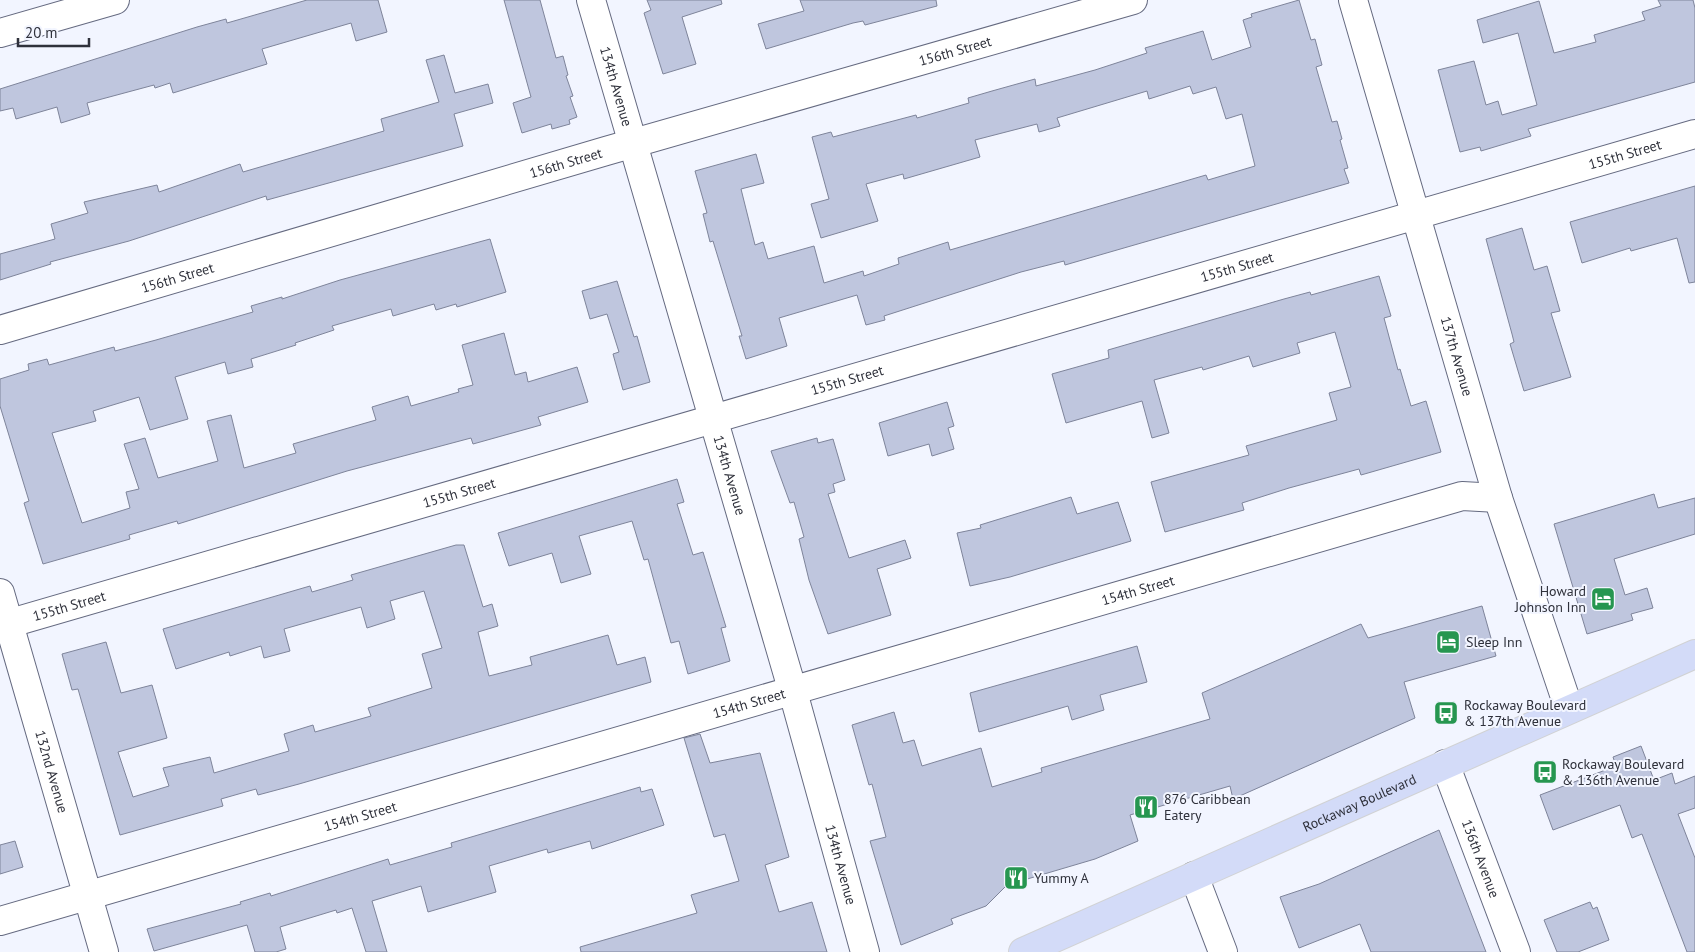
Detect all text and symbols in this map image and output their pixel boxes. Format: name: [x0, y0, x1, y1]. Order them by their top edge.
scale bar: [18, 15, 89, 47]
text: 20 m: [25, 23, 58, 42]
street label: 156th Street: [917, 32, 994, 70]
street label: 134th Avenue: [596, 44, 636, 128]
street label: 155th Street: [1586, 135, 1664, 173]
street label: 156th Street: [527, 144, 605, 182]
street label: 155th Street: [1198, 248, 1276, 286]
street label: 156th Street: [139, 258, 216, 297]
street label: 137th Avenue: [1437, 314, 1477, 398]
street label: 155th Street: [809, 361, 886, 399]
street label: 134th Avenue: [710, 433, 750, 517]
street label: 155th Street: [421, 474, 498, 512]
street label: 154th Street: [1099, 571, 1177, 609]
place label: Howard Johnson Inn: [1514, 582, 1586, 616]
hotel icon: Howard Johnson Inn: [1590, 586, 1616, 612]
street label: 155th Street: [31, 587, 108, 625]
hotel icon: Sleep Inn: [1435, 629, 1461, 655]
place label: Sleep Inn: [1466, 633, 1522, 651]
street label: 154th Street: [711, 684, 788, 722]
place label: Rockaway Boulevard & 137th Avenue: [1464, 696, 1586, 730]
bus stop icon: Rockaway Boulevard & 137th Avenue: [1433, 700, 1459, 726]
street label: 132nd Avenue: [31, 728, 72, 815]
place label: Rockaway Boulevard & 136th Avenue: [1562, 755, 1684, 789]
bus stop icon: Rockaway Boulevard & 136th Avenue: [1532, 759, 1558, 785]
street label: Rockaway Boulevard: [1300, 770, 1419, 836]
place label: 876 Caribbean Eatery: [1164, 790, 1251, 824]
restaurant icon: 876 Caribbean Eatery: [1133, 794, 1159, 820]
street label: 154th Street: [322, 797, 399, 835]
street label: 136th Avenue: [1458, 817, 1504, 900]
street label: 134th Avenue: [821, 823, 860, 907]
restaurant icon: Yummy A: [1003, 865, 1029, 891]
place label: Yummy A: [1034, 869, 1089, 887]

